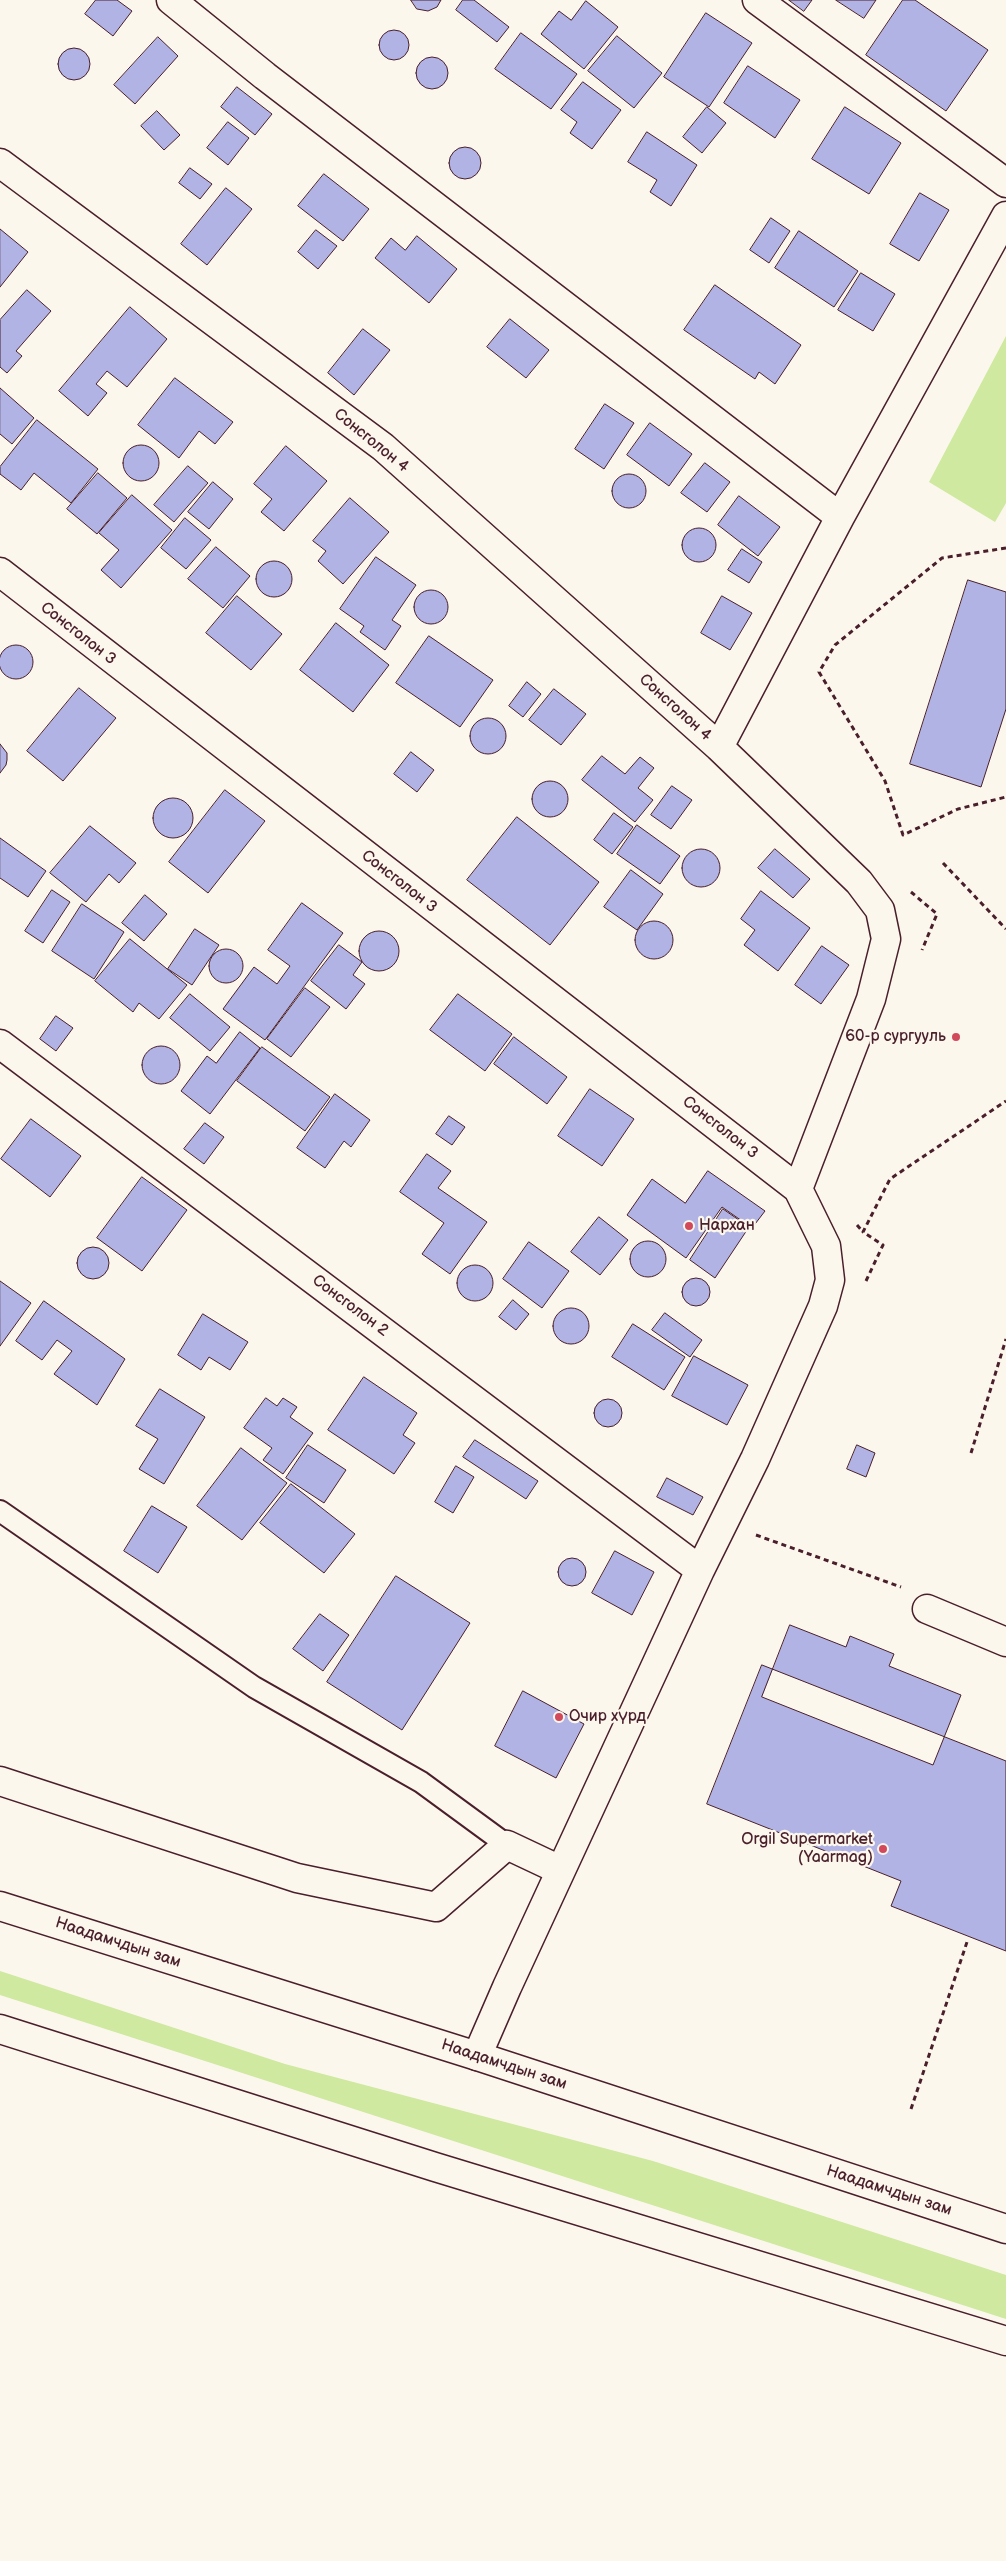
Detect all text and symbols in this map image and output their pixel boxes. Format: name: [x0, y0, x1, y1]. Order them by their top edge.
street label: Сонсголон 4: [330, 405, 412, 477]
street label: Сонсголон 3: [36, 598, 120, 670]
street label: Сонсголон 4: [635, 671, 715, 745]
street label: Сонсголон 3: [357, 846, 441, 918]
place label: 60-р сургууль: [845, 1027, 946, 1047]
marker: 60-р сургууль: [950, 1031, 962, 1043]
street label: Сонсголон 3: [678, 1092, 762, 1164]
place label: Нархан: [699, 1216, 755, 1236]
marker: Нархан: [683, 1220, 695, 1232]
street label: Сонсголон 2: [308, 1271, 392, 1341]
place label: Очир хүрд: [569, 1707, 646, 1727]
marker: Очир хүрд: [553, 1711, 565, 1723]
place label: Orgil Supermarket (Yaarmag): [741, 1830, 873, 1868]
marker: Orgil Supermarket (Yaarmag): [877, 1843, 889, 1855]
street label: Наадамчдын зам: [53, 1914, 183, 1972]
street label: Наадамчдын зам: [439, 2036, 569, 2094]
street label: Наадамчдын зам: [824, 2162, 954, 2220]

